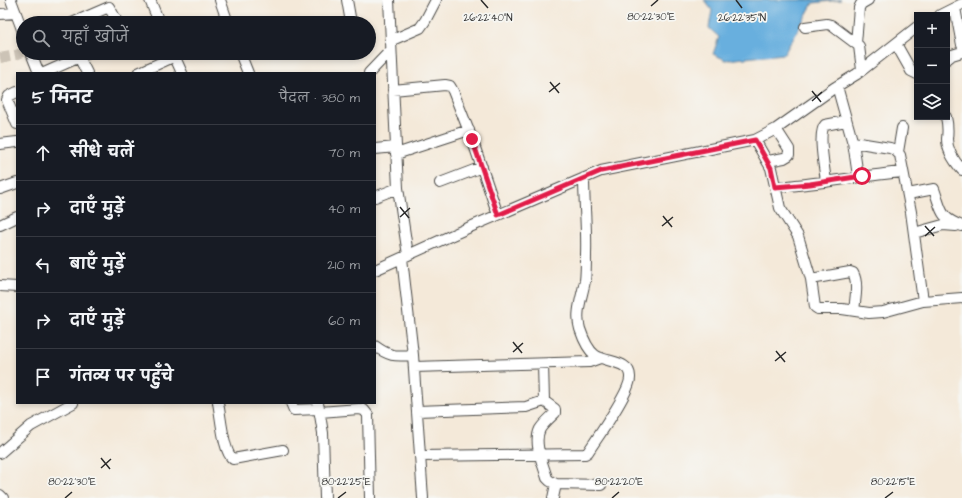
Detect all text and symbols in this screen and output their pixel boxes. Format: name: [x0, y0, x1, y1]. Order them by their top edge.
text: 80°22'30"E: [627, 10, 675, 24]
text: 26°22'40"N: [463, 11, 513, 25]
text: 26°22'35"N: [718, 11, 766, 25]
map controls: [914, 12, 950, 120]
button: +: [914, 12, 950, 48]
search box: [16, 16, 376, 60]
icon: search: [30, 27, 52, 49]
text: यहाँ खोजें: [62, 27, 129, 48]
button: −: [914, 48, 950, 84]
button: layers: [914, 84, 950, 120]
text: 5 मिनट: [32, 86, 92, 110]
text: पैदल · 380 m: [279, 89, 360, 107]
route end: [463, 130, 481, 148]
icon: ahead: [32, 142, 54, 164]
text: सीधे चलें: [70, 142, 134, 163]
text: 70 m: [328, 144, 360, 162]
route start: [853, 167, 871, 185]
icon: right: [32, 198, 54, 220]
text: दाएँ मुड़ें: [70, 198, 124, 219]
text: 40 m: [328, 200, 360, 218]
icon: left: [32, 254, 54, 276]
text: बाएँ मुड़ें: [70, 254, 125, 275]
text: 210 m: [327, 256, 360, 274]
icon: right: [32, 310, 54, 332]
text: दाएँ मुड़ें: [70, 310, 124, 331]
text: 60 m: [328, 312, 360, 330]
icon: arrive: [32, 366, 54, 388]
text: गंतव्य पर पहुँचे: [70, 366, 173, 387]
text: 80°22'30"E: [48, 475, 96, 489]
text: 80°22'25"E: [321, 475, 371, 489]
text: 80°22'20"E: [595, 475, 643, 489]
text: 80°22'15"E: [871, 475, 915, 489]

